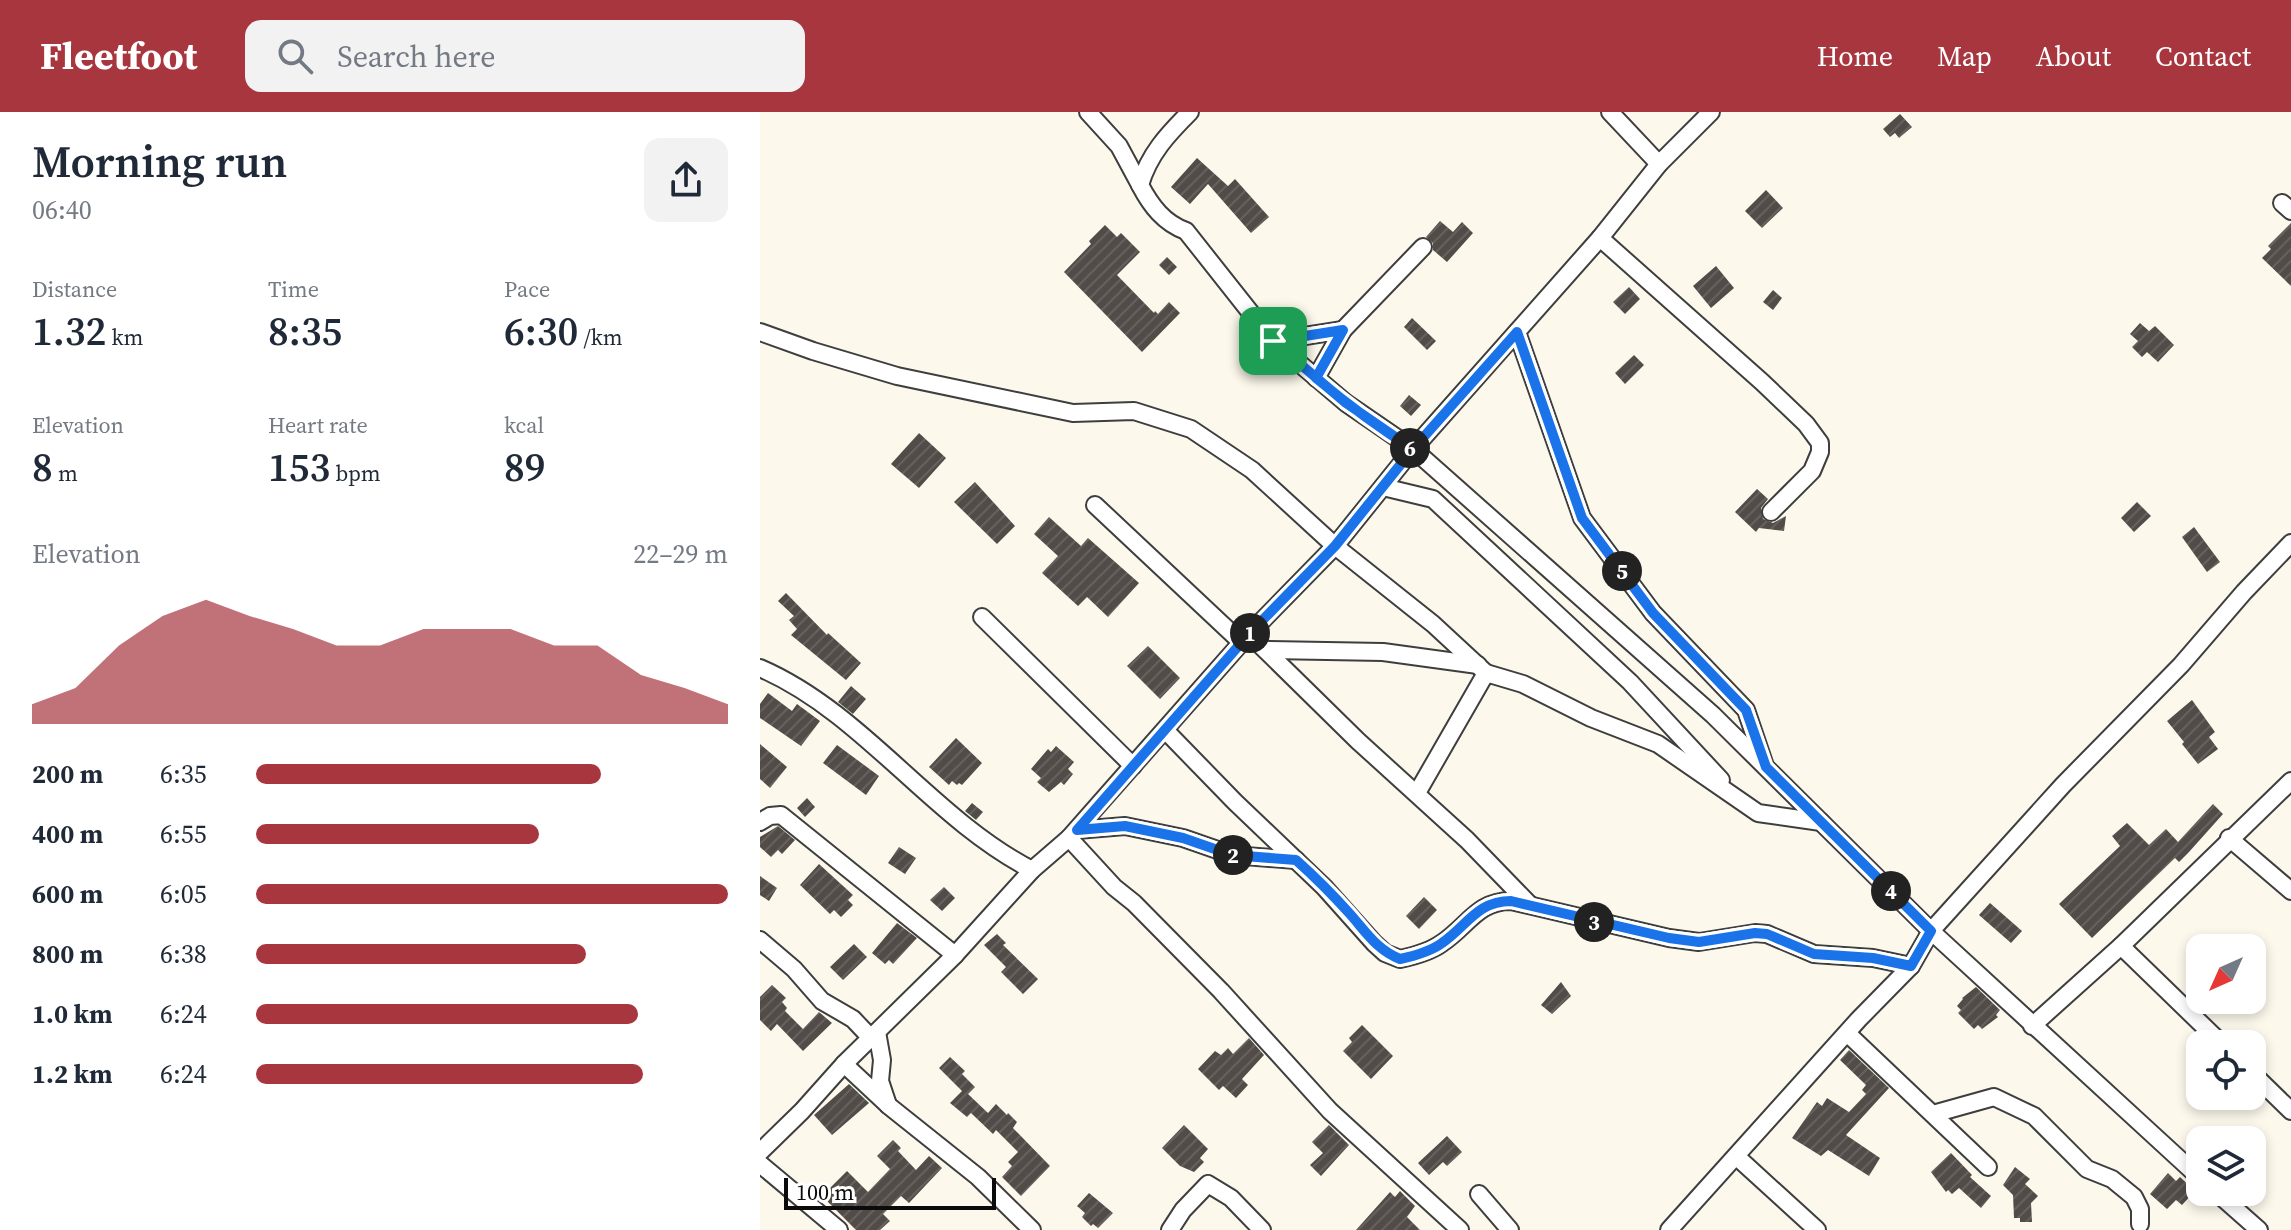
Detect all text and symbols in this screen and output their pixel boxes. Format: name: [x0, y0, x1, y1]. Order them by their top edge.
search box: [245, 20, 805, 92]
text: Fleetfoot: [40, 30, 197, 82]
icon: search: [273, 34, 317, 78]
text: Search here: [337, 36, 496, 77]
text: Home: [1817, 37, 1893, 75]
text: Map: [1937, 37, 1992, 75]
text: About: [2036, 37, 2111, 75]
text: Contact: [2155, 37, 2251, 75]
text: Morning run: [32, 131, 288, 192]
button: share: [644, 138, 728, 222]
text: 06:40: [32, 192, 92, 228]
text: Distance: [32, 274, 117, 304]
text: Time: [268, 274, 319, 304]
text: Pace: [504, 274, 550, 304]
text: 1.32: [32, 304, 106, 358]
text: 8:35: [268, 304, 342, 358]
text: 6:30: [504, 304, 578, 358]
pin: [1239, 307, 1307, 375]
icon: arrive: [1251, 319, 1295, 363]
text: km: [106, 322, 143, 352]
text: /km: [578, 322, 623, 352]
text: Elevation: [32, 410, 124, 440]
text: Heart rate: [268, 410, 368, 440]
text: kcal: [504, 410, 544, 440]
pin: 6: [1390, 428, 1430, 468]
text: 6: [1404, 433, 1416, 463]
text: 8: [32, 440, 53, 494]
text: 153: [268, 440, 330, 494]
text: 89: [504, 440, 546, 494]
text: m: [53, 458, 78, 488]
text: bpm: [330, 458, 381, 488]
text: Elevation: [32, 536, 141, 572]
text: 22–29 m: [633, 536, 728, 572]
pin: 5: [1602, 551, 1642, 591]
text: 5: [1616, 556, 1628, 586]
pin: 1: [1230, 613, 1270, 653]
text: 1: [1244, 618, 1256, 648]
text: 200 m: [32, 756, 103, 792]
text: 6:35: [160, 756, 207, 792]
text: 400 m: [32, 816, 103, 852]
text: 6:55: [160, 816, 207, 852]
pin: 2: [1213, 835, 1253, 875]
text: 2: [1227, 840, 1239, 870]
pin: 4: [1871, 871, 1911, 911]
text: 600 m: [32, 876, 103, 912]
text: 6:05: [160, 876, 207, 912]
text: 4: [1885, 876, 1897, 906]
pin: 3: [1574, 902, 1614, 942]
text: 3: [1588, 907, 1600, 937]
north arrow: [2186, 934, 2266, 1014]
map controls: [2186, 934, 2266, 1206]
text: 800 m: [32, 936, 103, 972]
text: 6:38: [160, 936, 207, 972]
text: 1.0 km: [32, 996, 113, 1032]
text: 6:24: [160, 996, 207, 1032]
button: locate: [2186, 1030, 2266, 1110]
text: 1.2 km: [32, 1056, 113, 1092]
text: 6:24: [160, 1056, 207, 1092]
button: layers: [2186, 1126, 2266, 1206]
scale bar: [784, 1174, 996, 1210]
text: 100 m: [796, 1177, 854, 1207]

